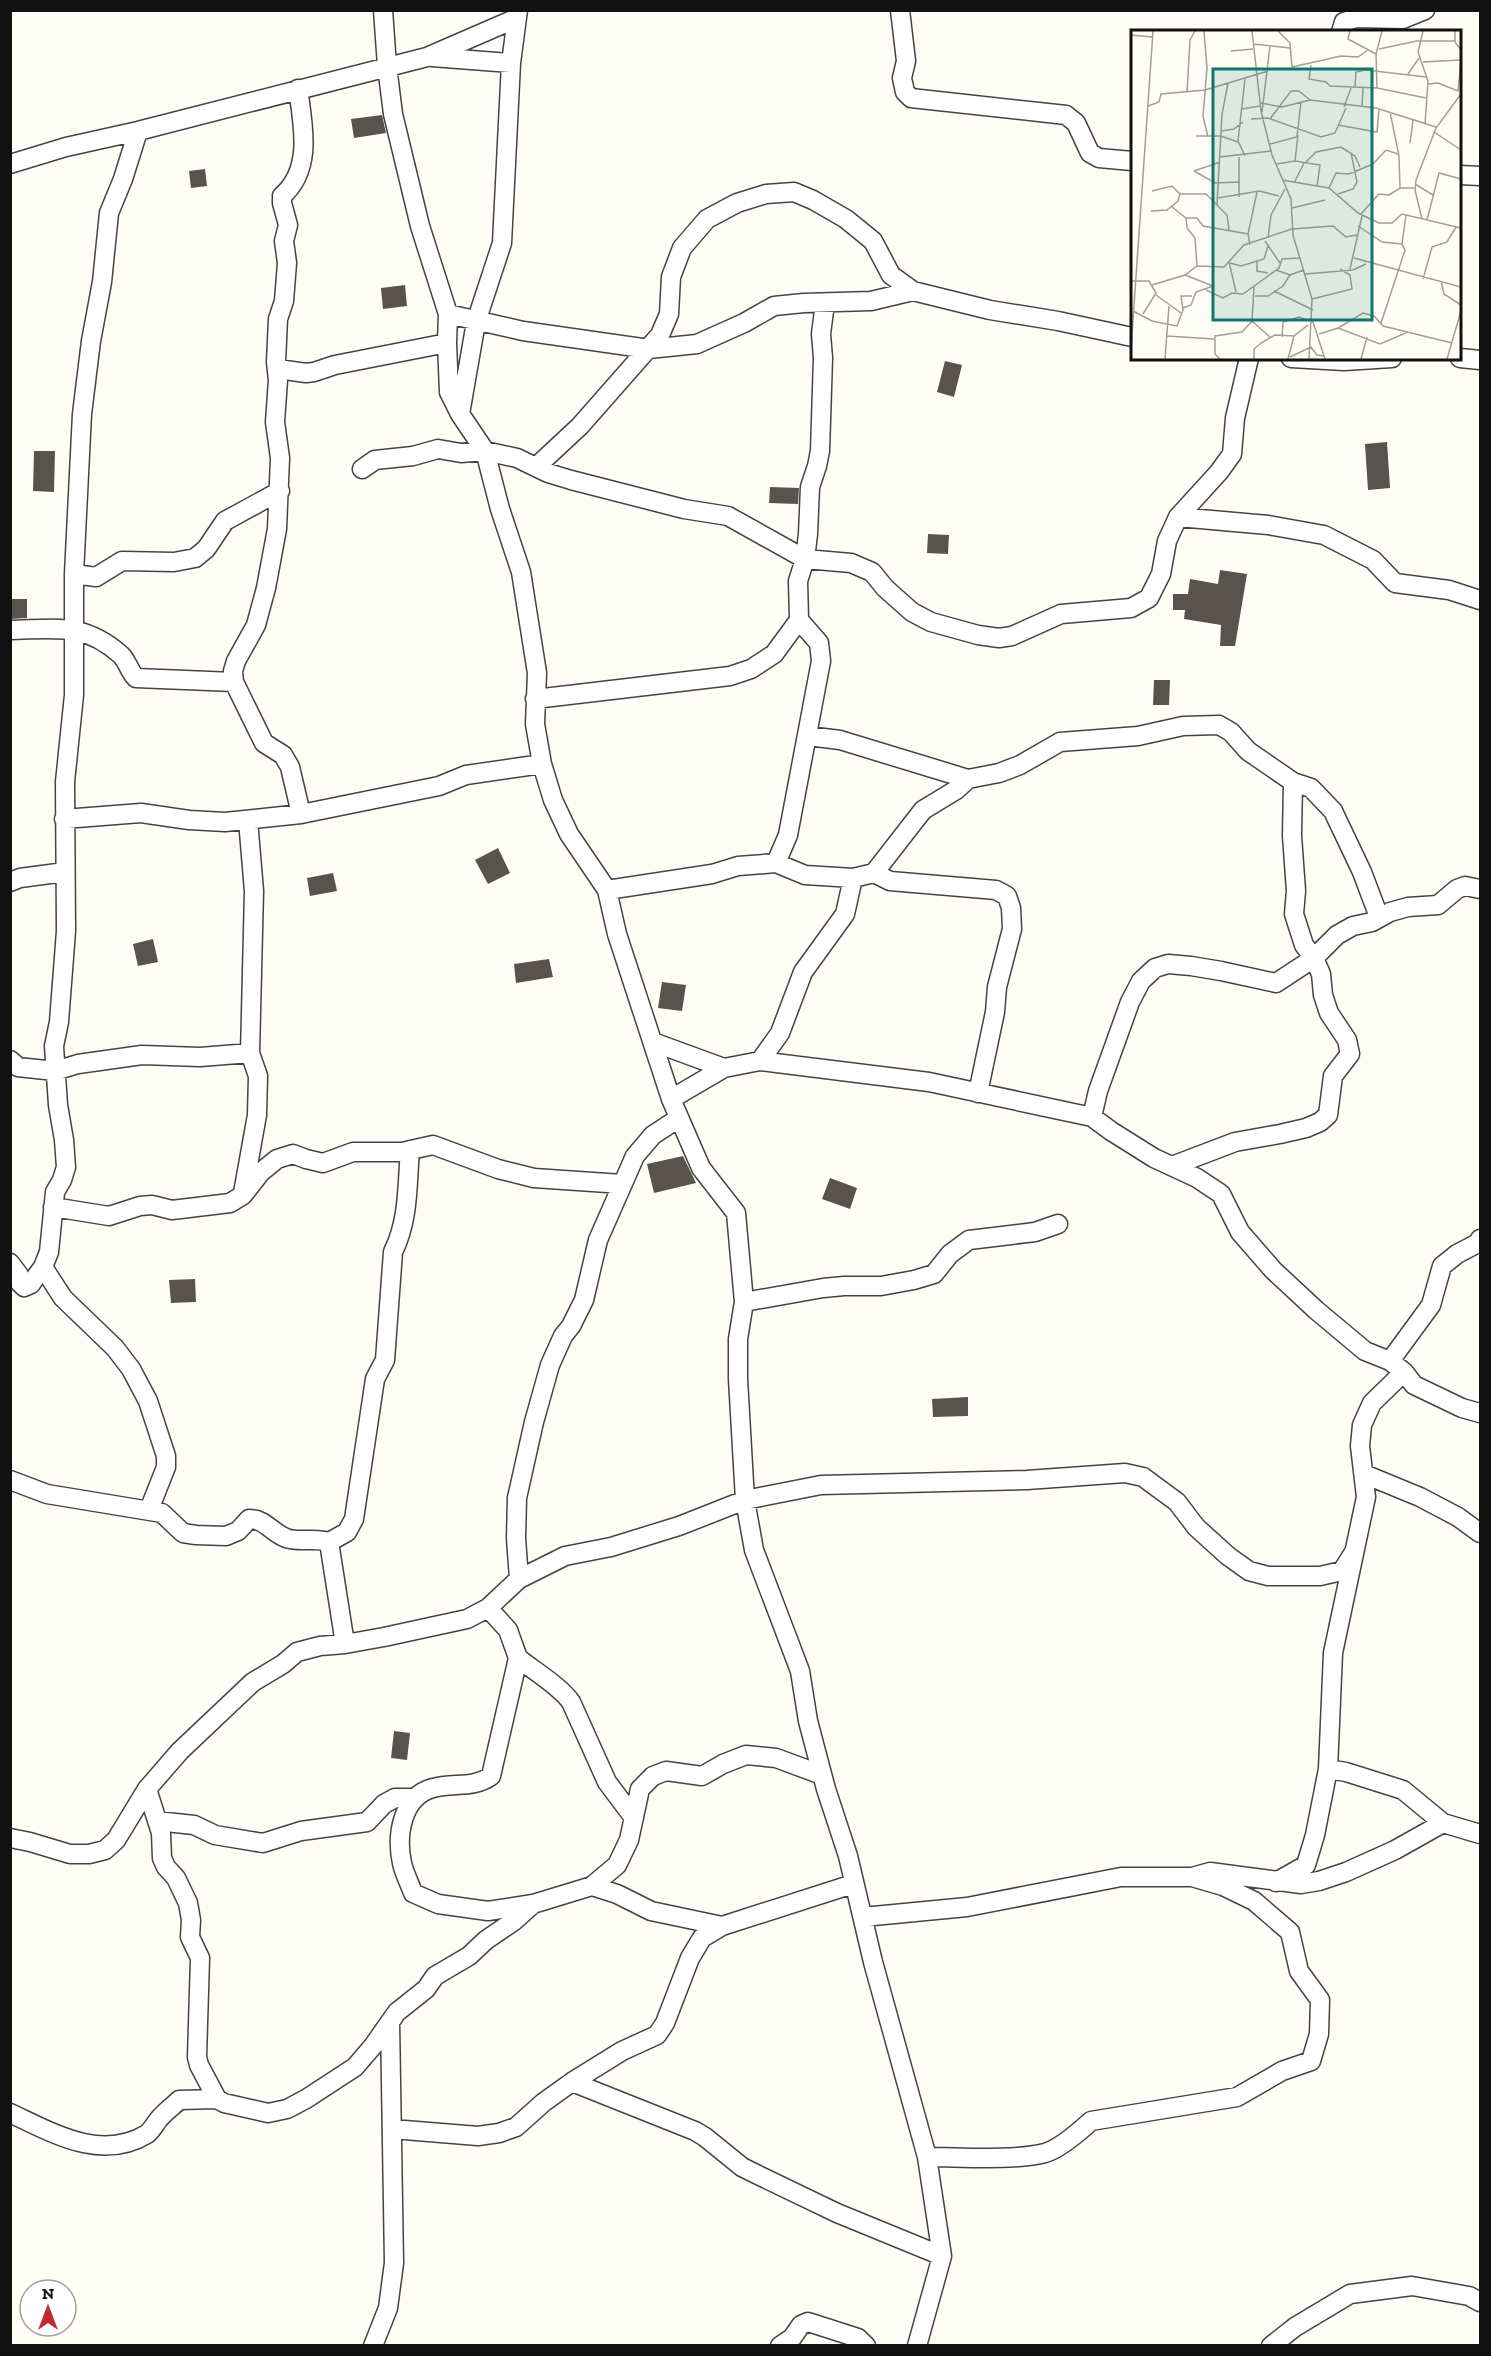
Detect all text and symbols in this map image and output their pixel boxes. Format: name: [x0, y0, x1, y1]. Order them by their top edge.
inset map: [1131, 30, 1461, 360]
north arrow: [18, 2278, 78, 2338]
text: N: [42, 2284, 54, 2303]

